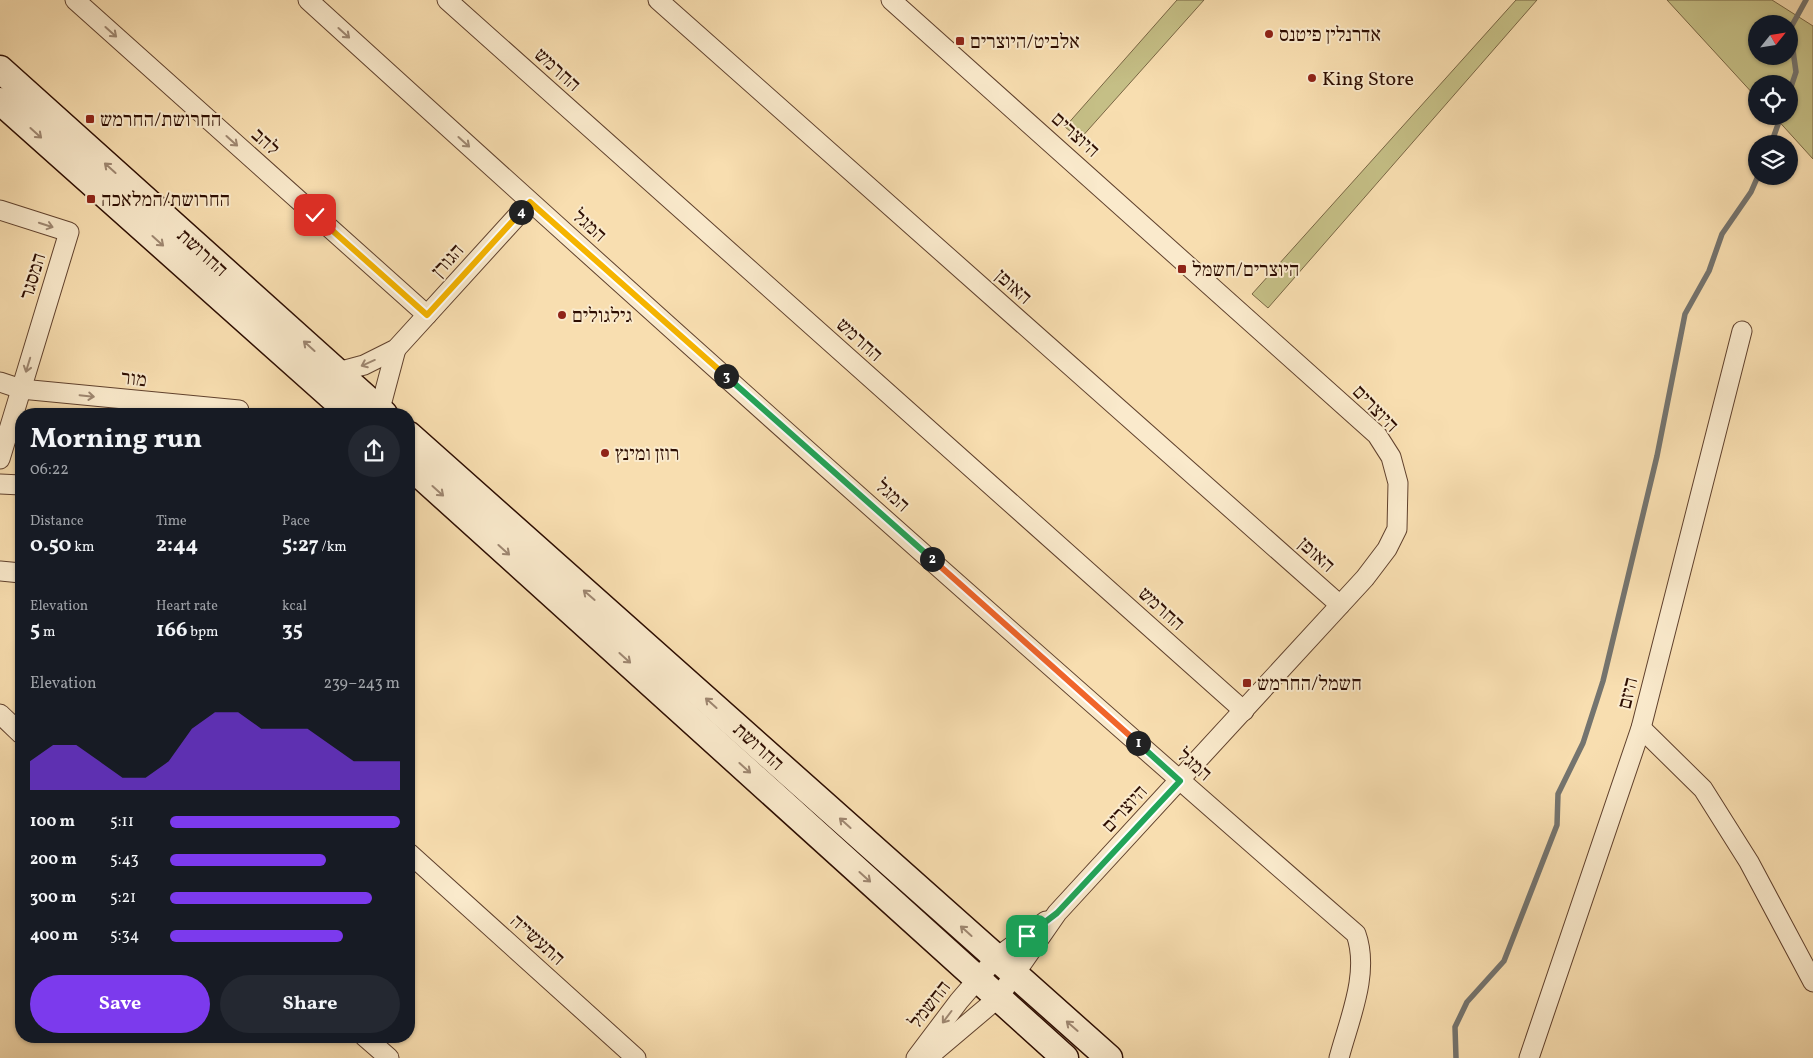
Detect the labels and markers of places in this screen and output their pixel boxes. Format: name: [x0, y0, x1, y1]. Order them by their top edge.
place label: אדרנלין פיטנס: [1279, 22, 1381, 50]
marker: אדרנלין פיטנס: [1263, 28, 1275, 40]
place label: אלביט/היוצרים: [970, 29, 1080, 57]
marker: אלביט/היוצרים: [954, 35, 966, 47]
place label: King Store: [1322, 66, 1414, 94]
marker: King Store: [1306, 72, 1318, 84]
place label: החרושת/החרמש: [100, 107, 221, 135]
marker: החרושת/החרמש: [84, 113, 96, 125]
place label: החרושת/המלאכה: [101, 187, 230, 215]
marker: החרושת/המלאכה: [85, 193, 97, 205]
pin: [294, 194, 336, 236]
pin: 4: [508, 200, 534, 224]
place label: היוצרים/חשמל: [1192, 257, 1299, 285]
marker: היוצרים/חשמל: [1176, 263, 1188, 275]
place label: גילגולים: [572, 303, 632, 331]
marker: גילגולים: [556, 309, 568, 321]
pin: 3: [714, 364, 738, 388]
place label: רוזן ומינץ: [615, 441, 680, 469]
marker: רוזן ומינץ: [599, 447, 611, 459]
pin: 2: [920, 546, 944, 572]
place label: חשמל/החרמש: [1257, 671, 1362, 699]
marker: חשמל/החרמש: [1241, 677, 1253, 689]
pin: 1: [1126, 730, 1150, 756]
pin: [1006, 915, 1048, 957]

